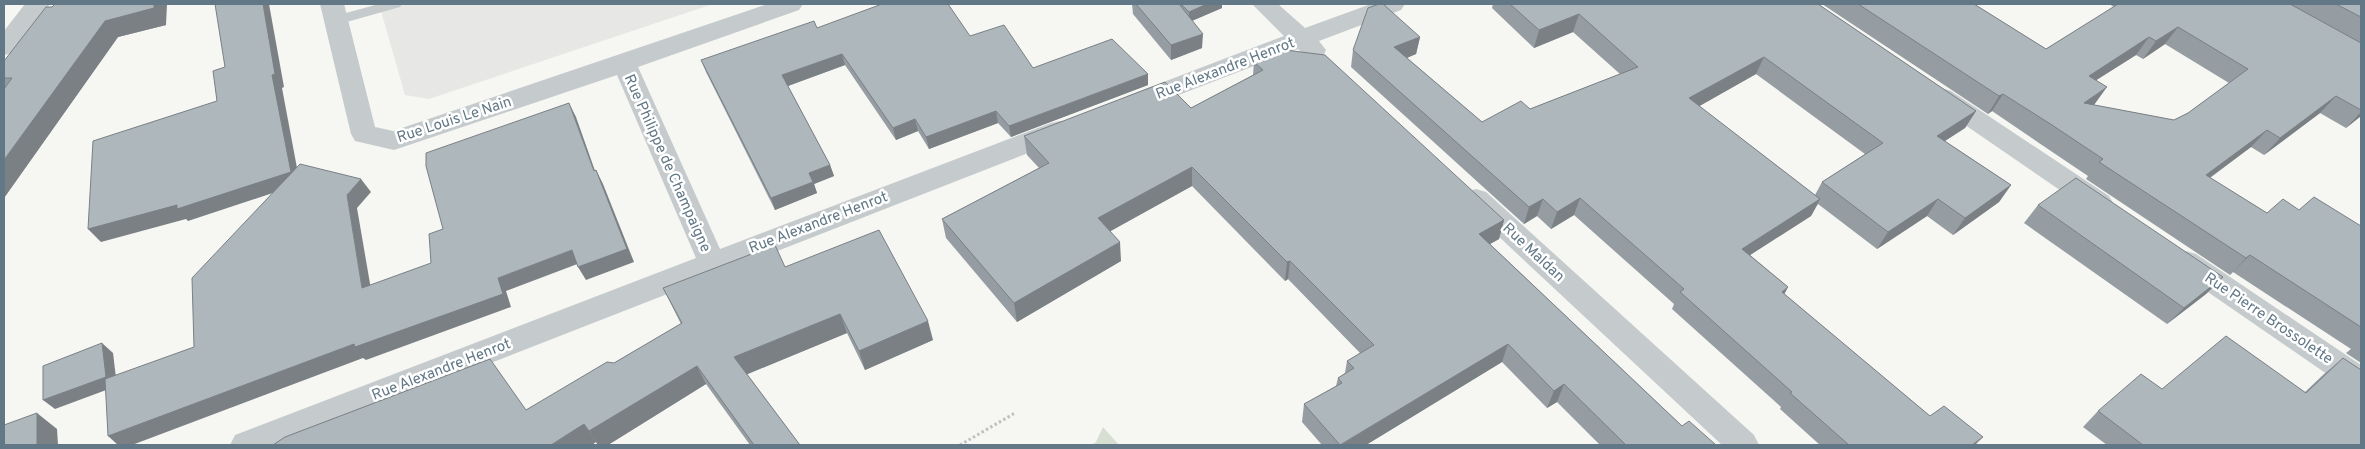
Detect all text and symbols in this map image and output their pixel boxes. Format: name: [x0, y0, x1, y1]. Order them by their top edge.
street label: Rue Alexandre Henrot: [1153, 34, 1298, 105]
street label: Rue Philippe de Champaigne: [619, 72, 715, 256]
street label: Rue Louis Le Nain: [395, 93, 514, 148]
street label: Rue Alexandre Henrot: [746, 188, 891, 259]
street label: Rue Maldan: [1498, 220, 1568, 287]
street label: Rue Pierre Brossolette: [2200, 269, 2336, 369]
street label: Rue Alexandre Henrot: [369, 335, 514, 406]

